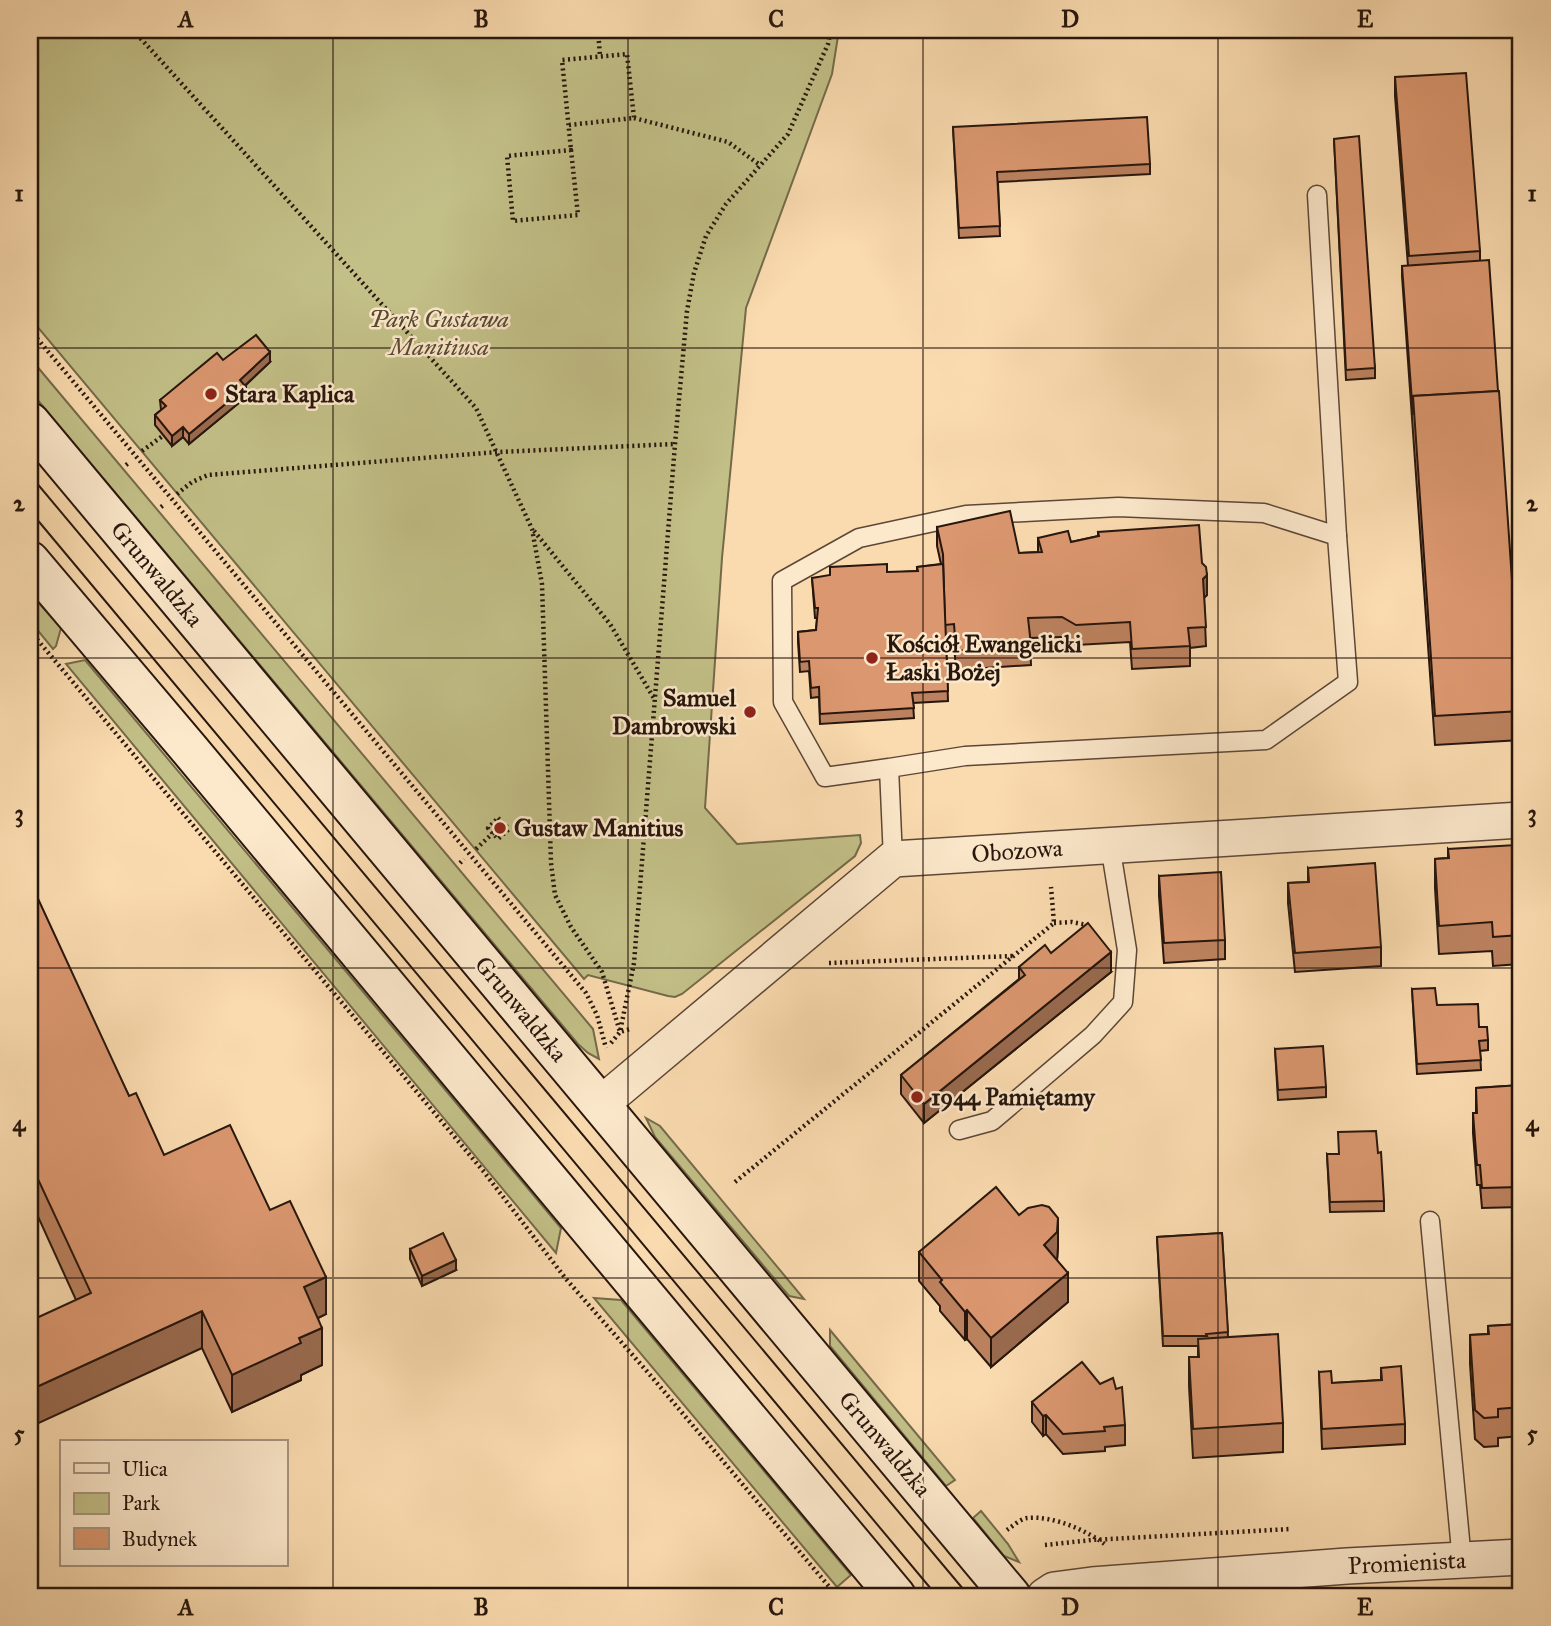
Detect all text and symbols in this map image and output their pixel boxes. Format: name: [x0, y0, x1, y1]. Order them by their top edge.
text: A: [176, 5, 194, 33]
text: B: [473, 5, 489, 33]
text: C: [768, 5, 784, 33]
text: D: [1061, 5, 1079, 33]
text: E: [1357, 5, 1374, 33]
text: 1: [14, 179, 24, 207]
text: 1: [1527, 179, 1537, 207]
park label: Park Gustawa Manitiusa: [369, 304, 509, 362]
place label: Stara Kaplica: [225, 379, 355, 409]
marker: Stara Kaplica: [203, 386, 219, 402]
text: 2: [13, 489, 25, 517]
text: 2: [1526, 489, 1538, 517]
street label: Grunwaldzka: [104, 515, 210, 634]
place label: Kościół Ewangelicki Łaski Bożej: [886, 629, 1082, 687]
marker: Kościół Ewangelicki Łaski Bożej: [864, 650, 880, 666]
place label: Samuel Dambrowski: [612, 683, 737, 741]
marker: Samuel Dambrowski: [742, 704, 758, 720]
text: 3: [14, 799, 24, 828]
text: 3: [1527, 799, 1537, 828]
place label: Gustaw Manitius: [514, 813, 684, 843]
marker: Gustaw Manitius: [492, 820, 508, 836]
street label: Obozowa: [970, 833, 1064, 869]
street label: Grunwaldzka: [468, 950, 574, 1069]
place label: 1944 Pamiętamy: [931, 1082, 1097, 1112]
marker: 1944 Pamiętamy: [909, 1089, 925, 1105]
text: 4: [13, 1109, 27, 1137]
text: 4: [1526, 1109, 1540, 1137]
street label: Grunwaldzka: [832, 1385, 938, 1504]
text: 5: [14, 1419, 25, 1447]
text: 5: [1527, 1419, 1538, 1447]
legend: [60, 1440, 287, 1566]
text: Ulica: [122, 1456, 168, 1482]
text: Park: [122, 1490, 160, 1516]
text: Budynek: [122, 1526, 197, 1552]
street label: Promienista: [1347, 1545, 1468, 1581]
text: A: [176, 1593, 194, 1621]
text: B: [473, 1593, 489, 1621]
text: C: [768, 1593, 784, 1621]
text: D: [1061, 1593, 1079, 1621]
text: E: [1357, 1593, 1374, 1621]

